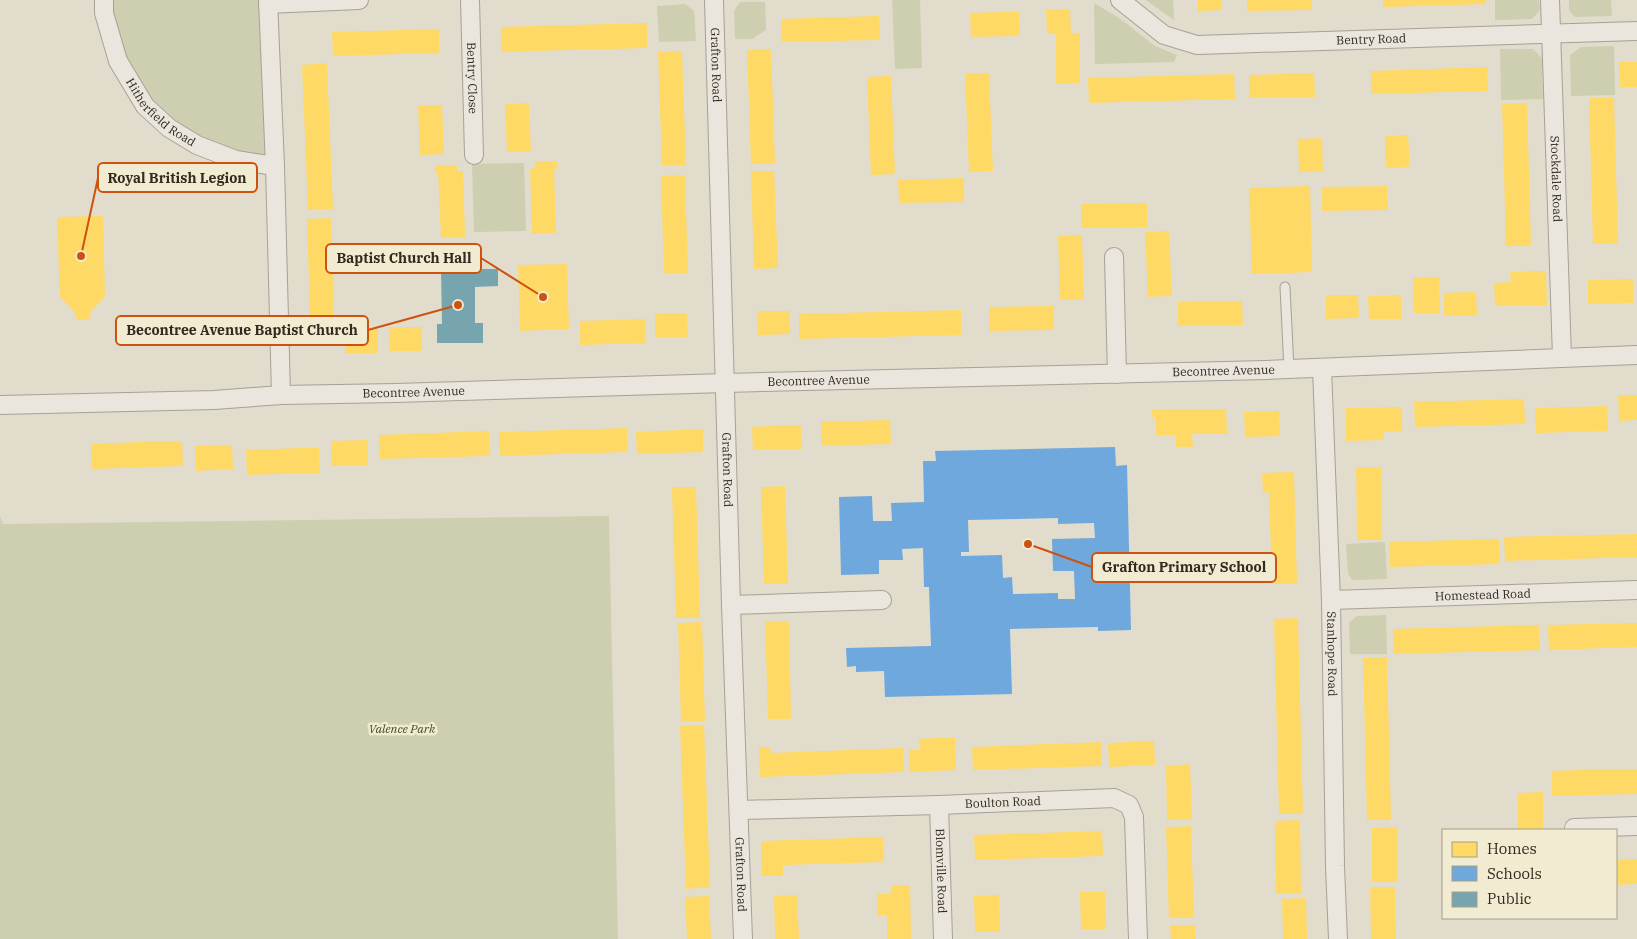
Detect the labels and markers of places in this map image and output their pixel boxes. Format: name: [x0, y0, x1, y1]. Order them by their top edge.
callout: Royal British Legion: [98, 163, 257, 192]
callout: Baptist Church Hall: [326, 244, 481, 273]
callout: Becontree Avenue Baptist Church: [116, 316, 368, 345]
callout: Grafton Primary School: [1092, 553, 1276, 582]

